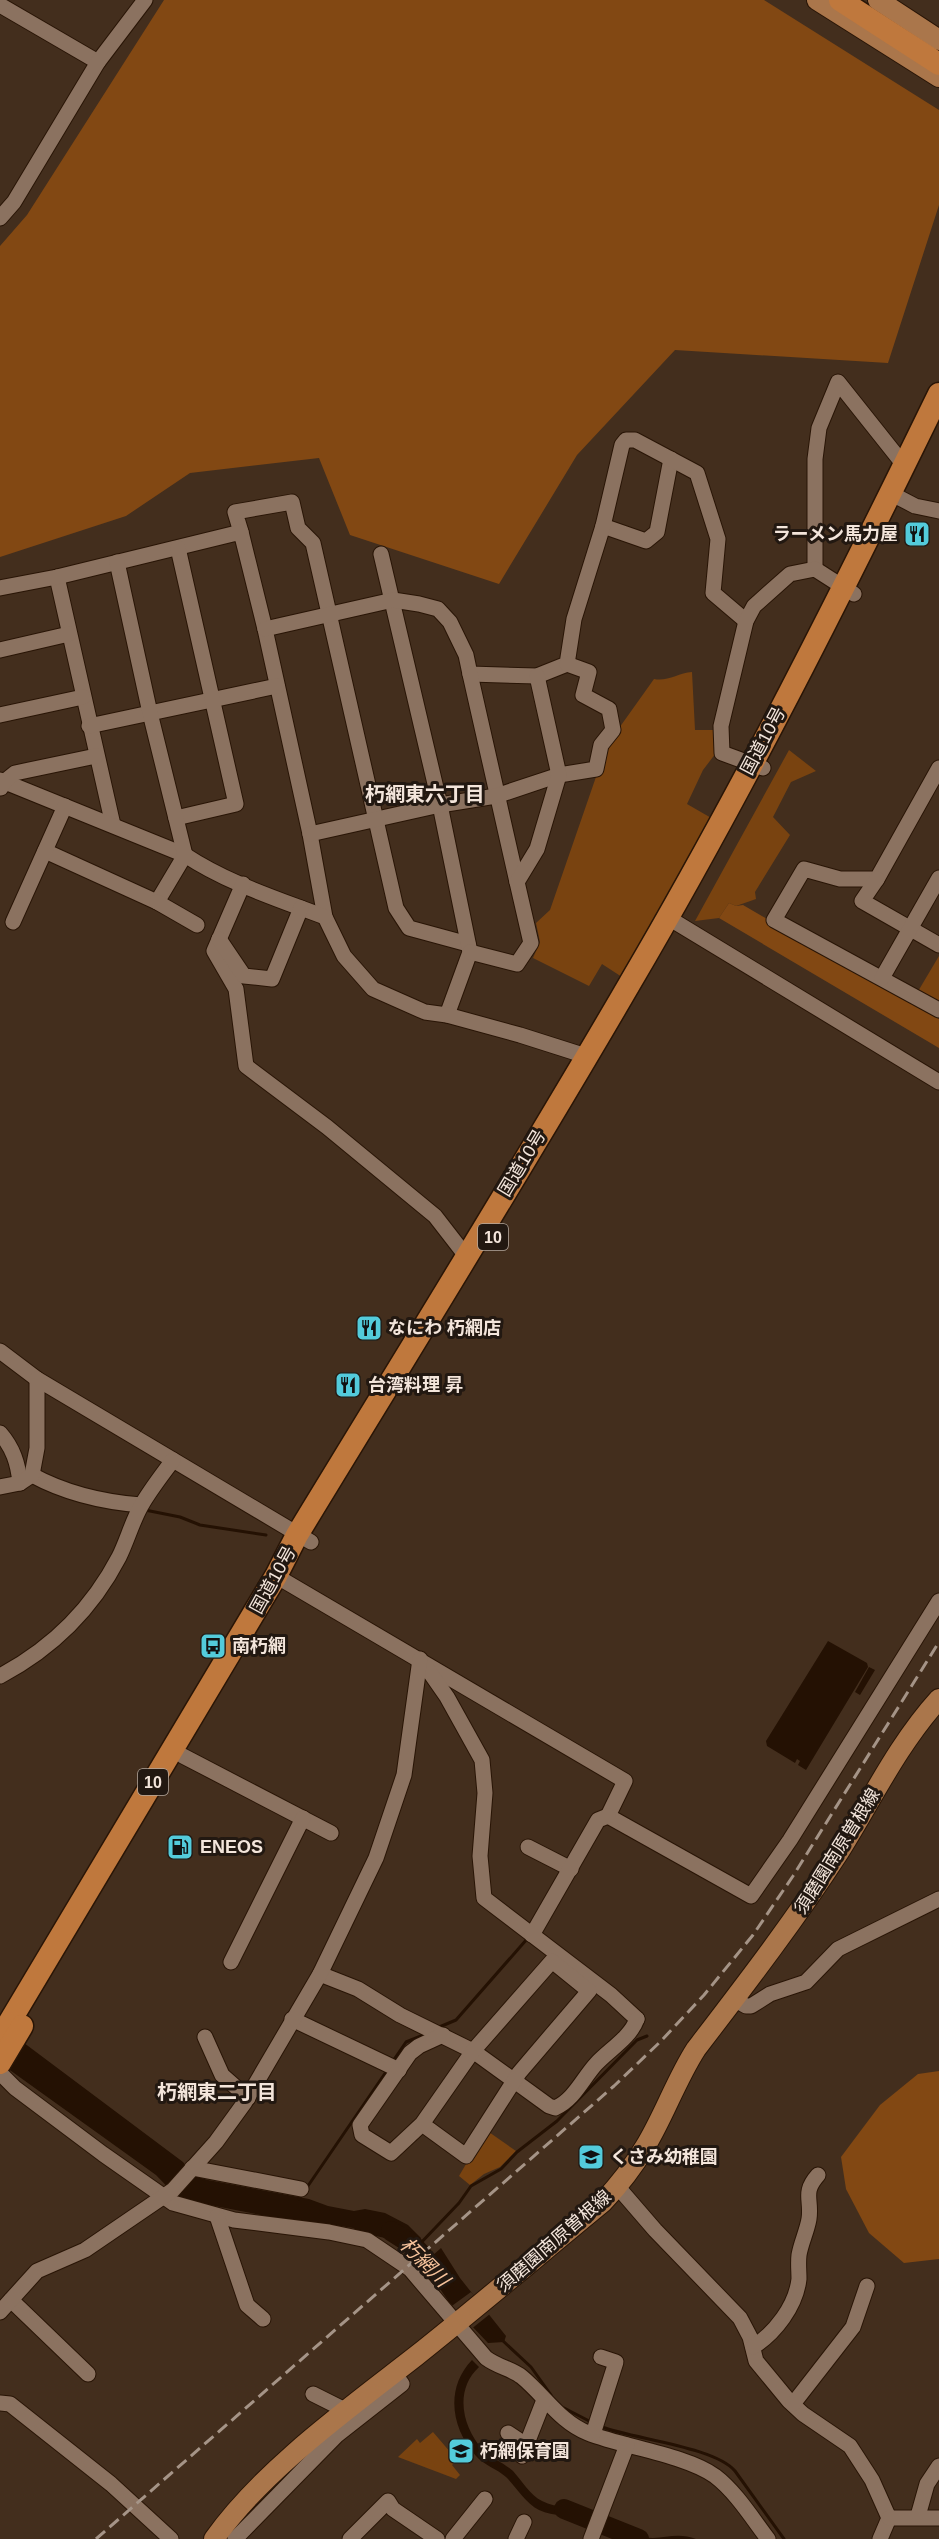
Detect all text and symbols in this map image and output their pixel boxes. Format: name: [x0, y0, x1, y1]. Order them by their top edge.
restaurant icon: ラーメン馬力屋: [902, 519, 932, 549]
place label: ラーメン馬力屋: [773, 524, 898, 544]
street label: 国道10号: [737, 704, 789, 778]
district label: 朽網東六丁目: [365, 783, 485, 805]
street label: 国道10号: [494, 1126, 550, 1200]
road number: 10: [478, 1224, 508, 1250]
restaurant icon: なにわ 朽網店: [354, 1313, 384, 1343]
place label: なにわ 朽網店: [388, 1318, 501, 1338]
restaurant icon: 台湾料理 昇: [333, 1370, 363, 1400]
place label: 台湾料理 昇: [368, 1375, 463, 1395]
street label: 国道10号: [246, 1543, 300, 1617]
bus stop icon: 南朽網: [198, 1631, 228, 1661]
place label: 南朽網: [232, 1636, 286, 1656]
road number: 10: [138, 1769, 168, 1795]
street label: 須磨園南原曽根線: [790, 1785, 884, 1917]
fuel station icon: ENEOS: [165, 1832, 195, 1862]
place label: ENEOS: [200, 1837, 263, 1857]
district label: 朽網東二丁目: [157, 2081, 277, 2103]
school or university icon: くさみ幼稚園: [576, 2142, 606, 2172]
place label: くさみ幼稚園: [610, 2147, 718, 2167]
street label: 須磨園南原曽根線: [493, 2186, 615, 2296]
water label: 朽網川: [396, 2233, 455, 2292]
school or university icon: 朽網保育園: [446, 2436, 476, 2466]
place label: 朽網保育園: [480, 2441, 570, 2461]

